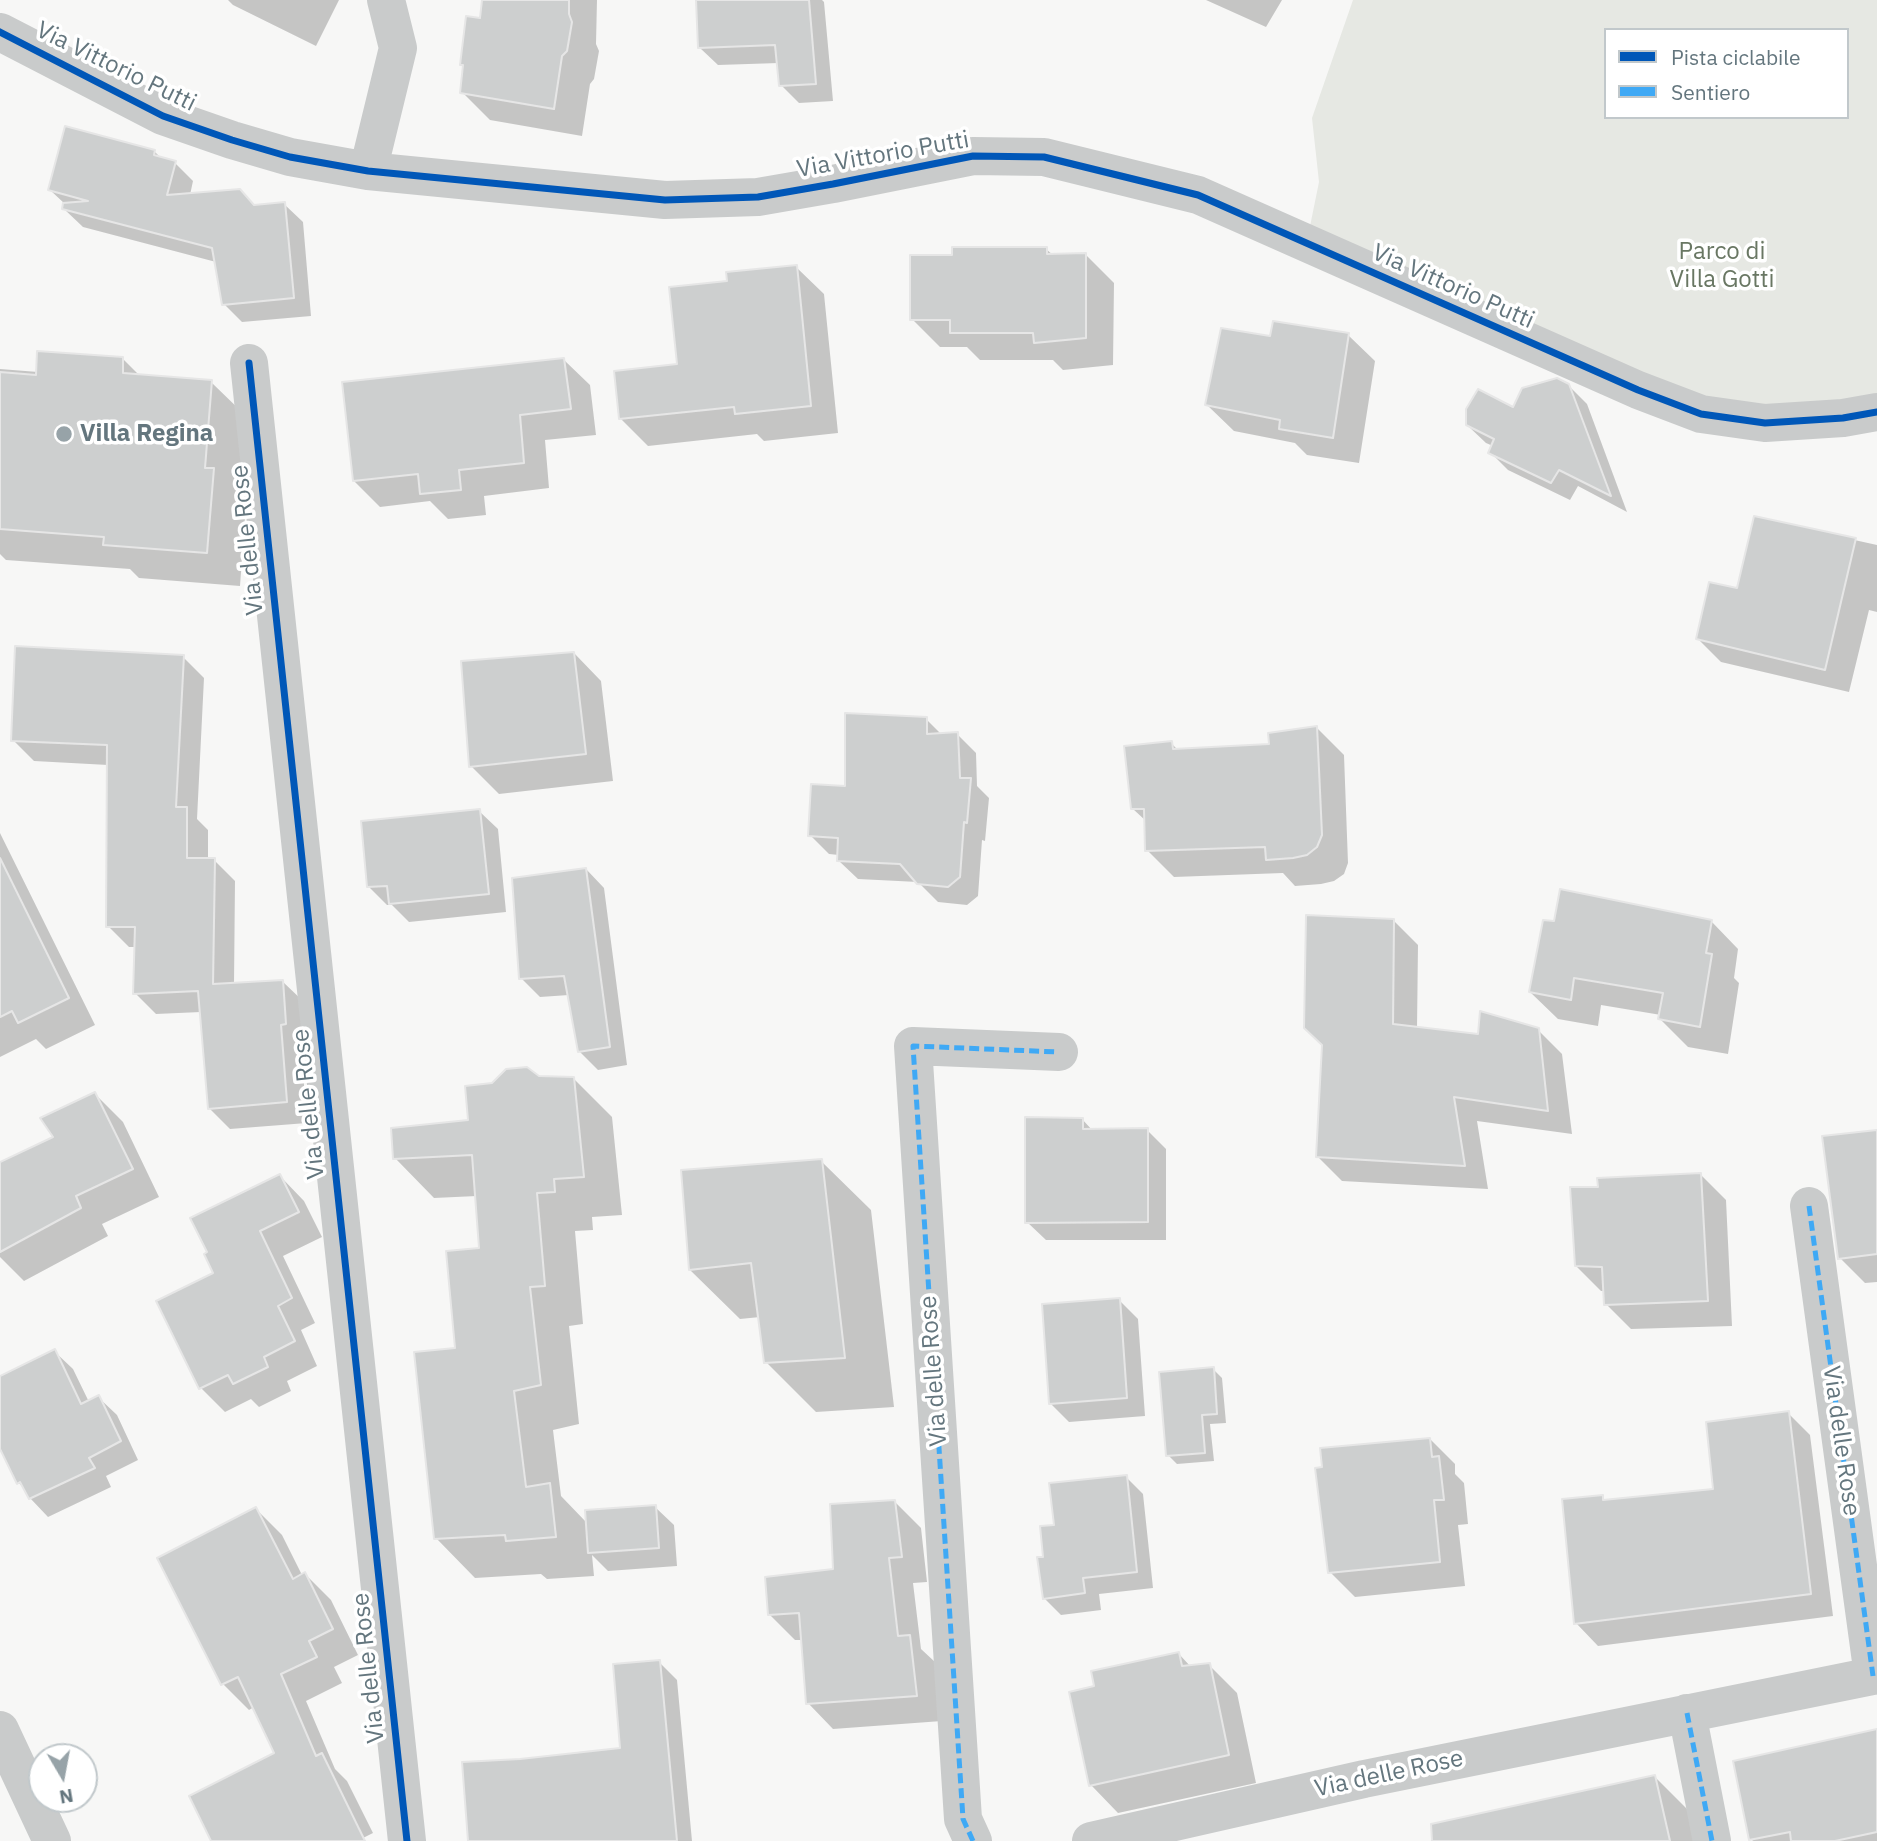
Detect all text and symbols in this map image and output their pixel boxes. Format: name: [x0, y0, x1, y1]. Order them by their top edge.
street label: Via Vittorio Putti: [31, 16, 201, 118]
legend: [1604, 28, 1849, 119]
text: Pista ciclabile: [1671, 43, 1801, 71]
text: Sentiero: [1671, 78, 1750, 106]
street label: Via Vittorio Putti: [795, 126, 971, 184]
street label: Via Vittorio Putti: [1367, 238, 1539, 336]
park label: Parco di Villa Gotti: [1670, 238, 1774, 294]
place label: Villa Regina: [80, 420, 214, 448]
marker: Villa Regina: [54, 424, 74, 444]
street label: Via delle Rose: [226, 463, 270, 617]
street label: Via delle Rose: [287, 1027, 331, 1181]
street label: Via delle Rose: [914, 1295, 954, 1447]
street label: Via delle Rose: [1816, 1364, 1866, 1518]
street label: Via delle Rose: [347, 1591, 391, 1745]
north arrow: [28, 1743, 98, 1813]
street label: Via delle Rose: [1312, 1744, 1466, 1804]
text: N: [57, 1784, 75, 1810]

